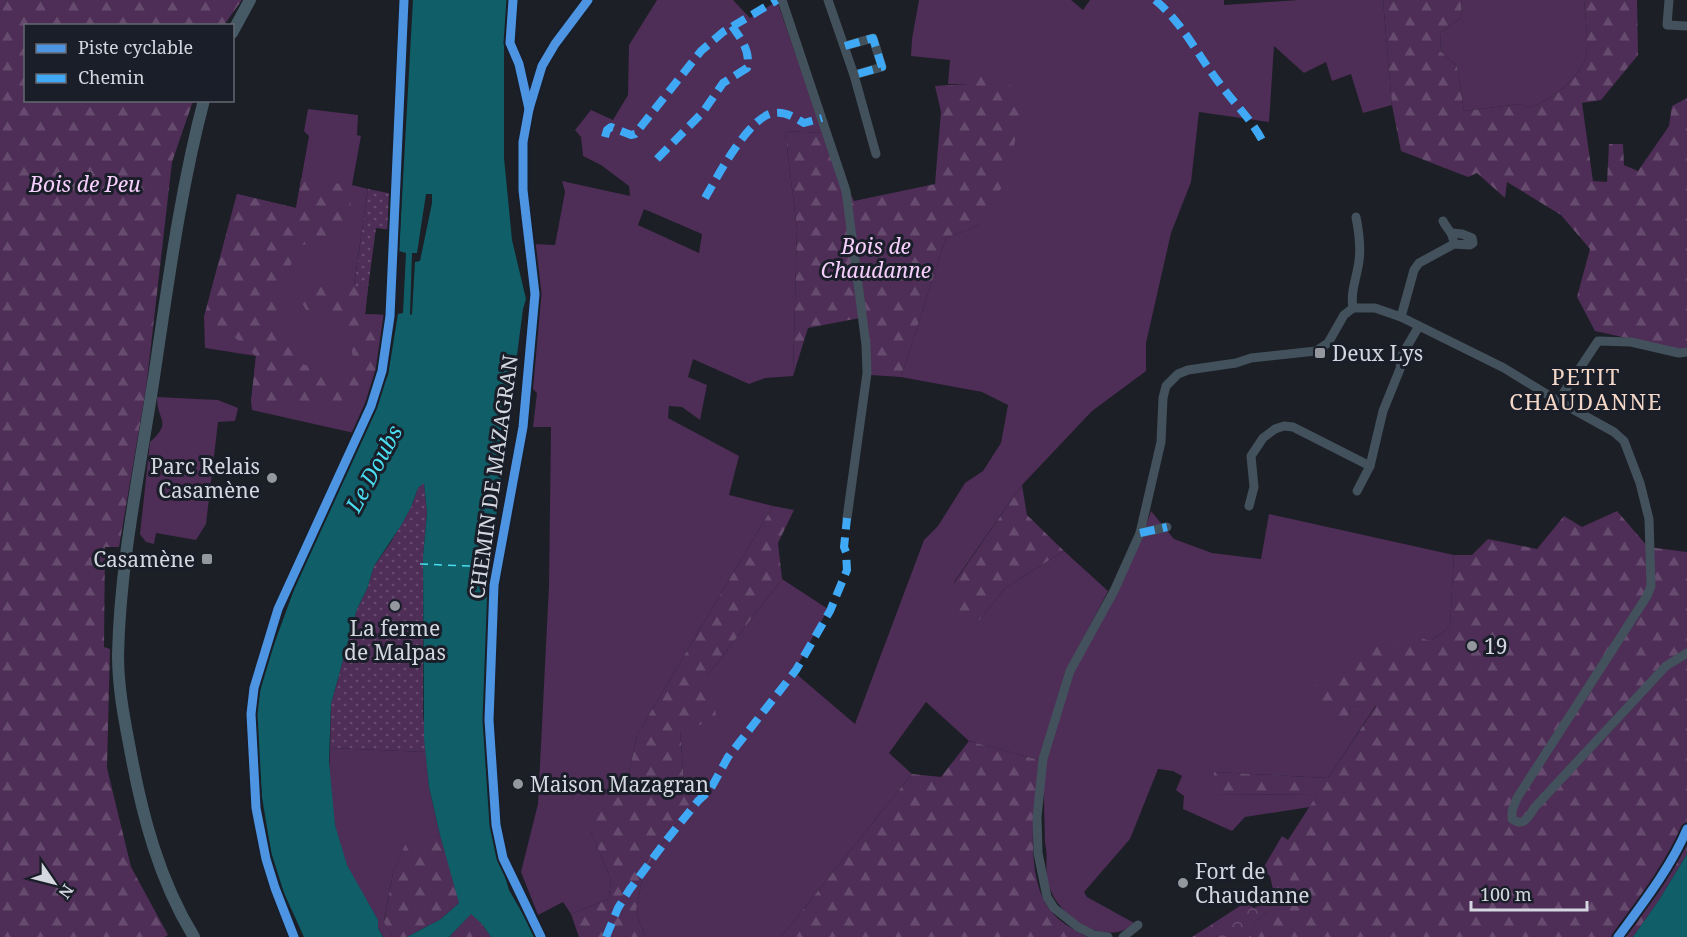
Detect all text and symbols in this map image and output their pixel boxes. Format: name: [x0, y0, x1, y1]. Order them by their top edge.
legend: [24, 24, 234, 102]
text: Piste cyclable: [78, 35, 193, 59]
text: Chemin: [78, 65, 145, 89]
park label: Bois de Peu: [28, 170, 141, 198]
park label: Bois de Chaudanne: [821, 232, 931, 284]
place label: Deux Lys: [1332, 339, 1423, 367]
marker: Deux Lys: [1313, 346, 1327, 360]
street label: CHEMIN DE MAZAGRAN: [462, 353, 524, 601]
district label: PETIT CHAUDANNE: [1509, 361, 1663, 416]
water label: Le Doubs: [337, 419, 408, 518]
place label: Parc Relais Casamène: [150, 452, 260, 504]
marker: Parc Relais Casamène: [265, 471, 279, 485]
place label: Casamène: [93, 545, 195, 573]
marker: Casamène: [200, 552, 214, 566]
marker: La ferme de Malpas: [388, 599, 402, 613]
place label: La ferme de Malpas: [344, 614, 446, 666]
place label: 19: [1484, 632, 1507, 660]
marker: 19: [1465, 639, 1479, 653]
place label: Maison Mazagran: [530, 770, 709, 798]
marker: Maison Mazagran: [511, 777, 525, 791]
north arrow: [24, 853, 84, 913]
place label: Fort de Chaudanne: [1195, 857, 1309, 909]
scale bar: [1471, 874, 1586, 912]
marker: Fort de Chaudanne: [1176, 876, 1190, 890]
text: N: [53, 880, 79, 903]
text: 100 m: [1480, 882, 1532, 906]

